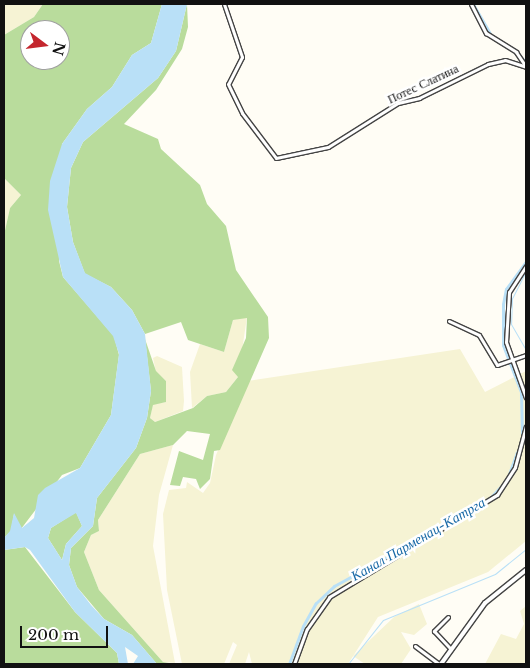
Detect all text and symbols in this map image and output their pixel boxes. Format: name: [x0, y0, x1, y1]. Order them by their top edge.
north arrow: [20, 20, 70, 70]
text: N: [48, 40, 69, 57]
street label: Потес Слатина: [385, 61, 461, 107]
water label: Канал Парменац-Катрга: [348, 494, 488, 584]
scale bar: [22, 616, 110, 648]
text: 200 m: [28, 625, 79, 644]

